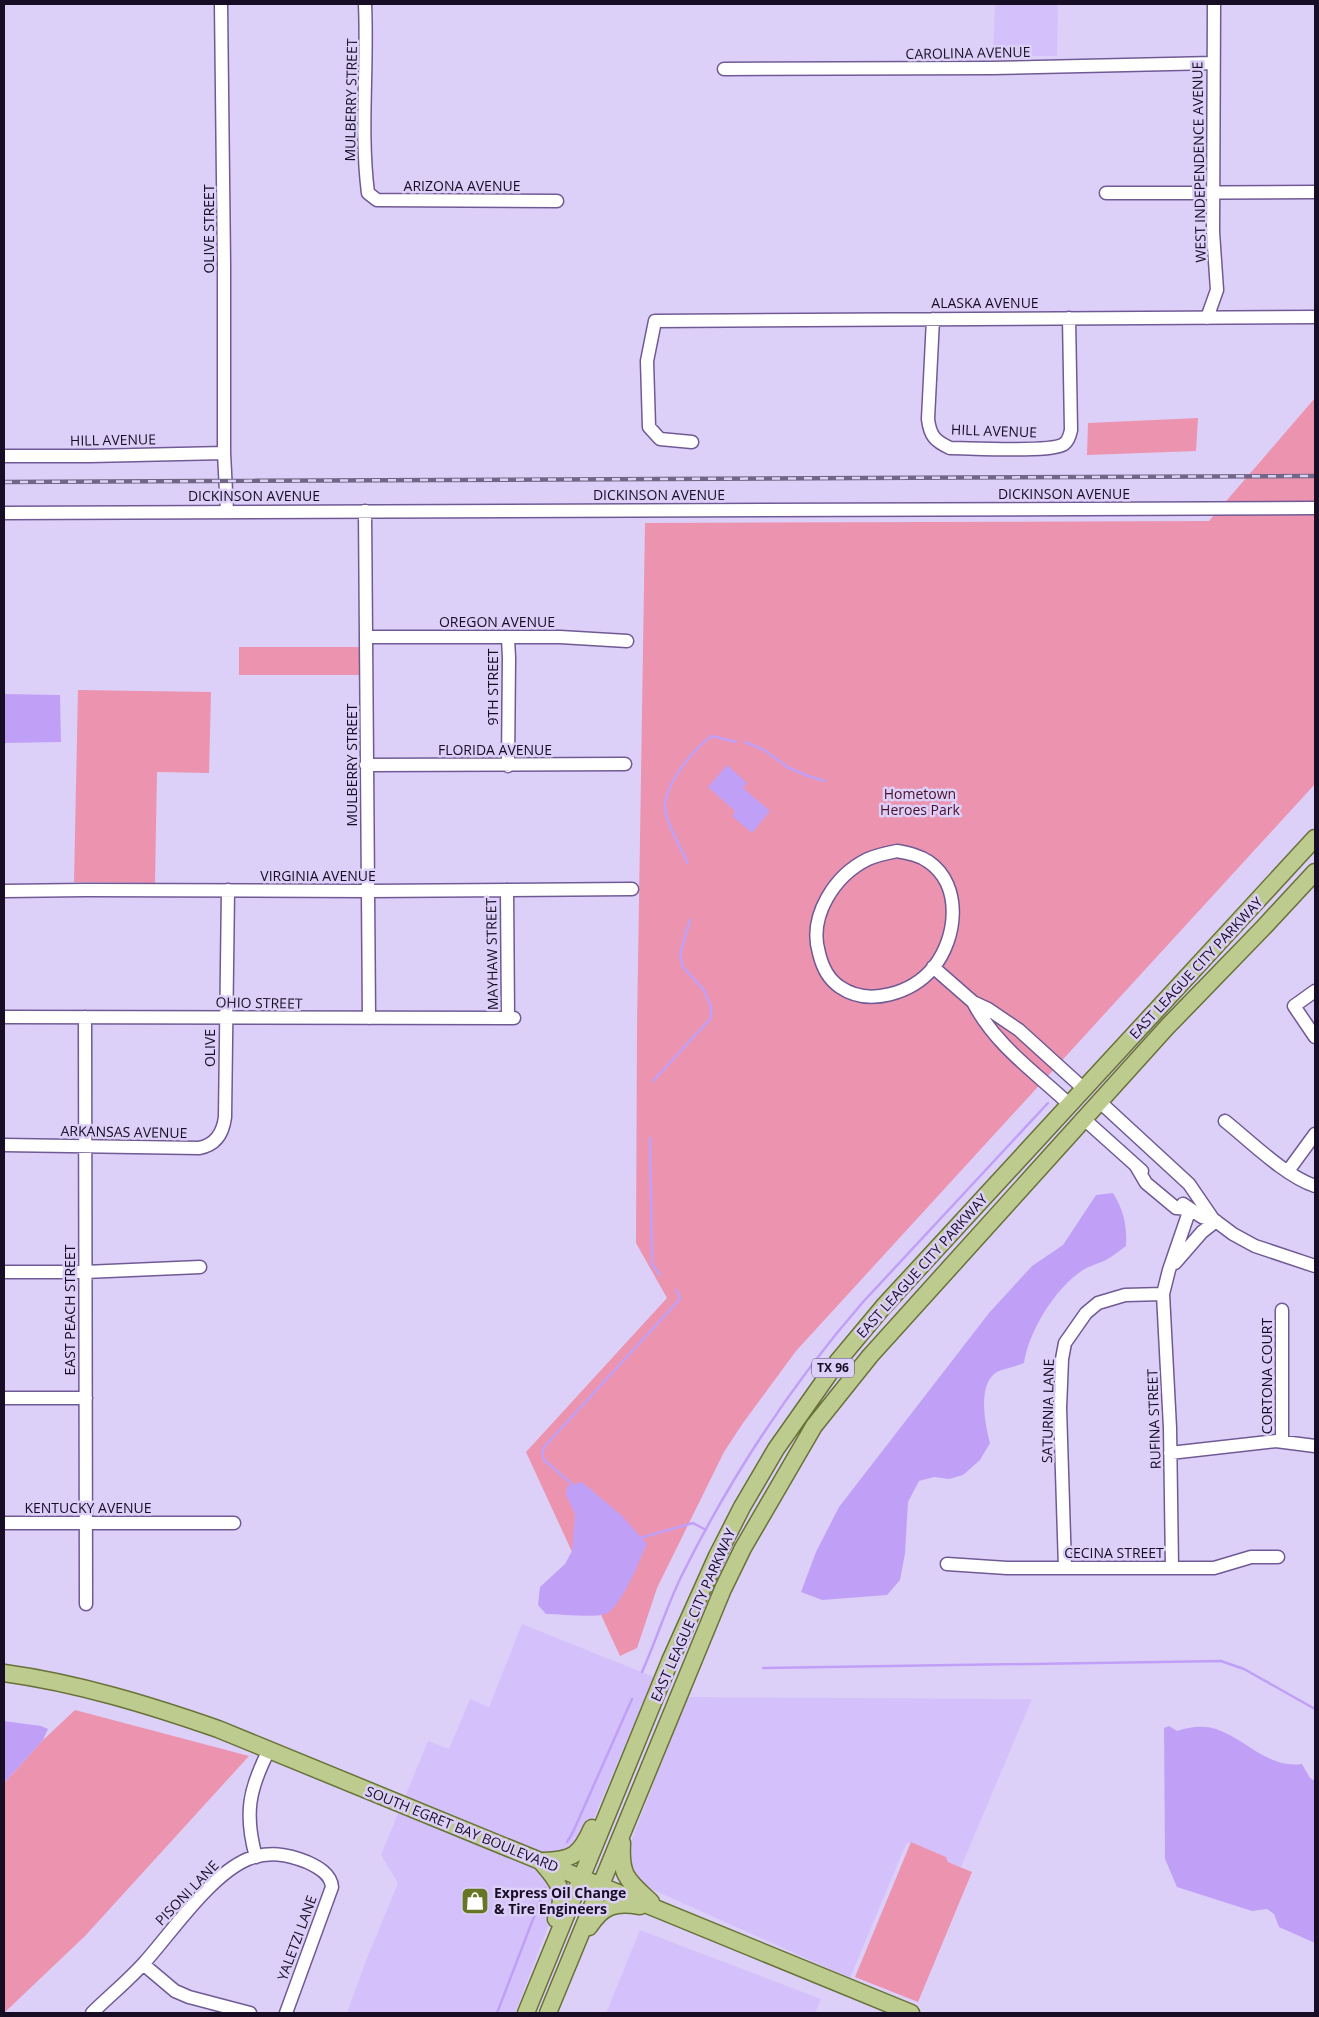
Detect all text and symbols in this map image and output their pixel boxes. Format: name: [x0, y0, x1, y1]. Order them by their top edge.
street label: MULBERRY STREET: [340, 38, 361, 162]
street label: CAROLINA AVENUE: [905, 42, 1031, 63]
street label: WEST INDEPENDENCE AVENUE: [1187, 61, 1210, 263]
street label: ARIZONA AVENUE: [404, 176, 520, 195]
street label: OLIVE STREET: [199, 184, 218, 274]
street label: ALASKA AVENUE: [931, 293, 1039, 312]
street label: HILL AVENUE: [951, 420, 1037, 441]
street label: HILL AVENUE: [70, 429, 156, 450]
street label: DICKINSON AVENUE: [998, 484, 1130, 503]
street label: DICKINSON AVENUE: [593, 485, 725, 504]
street label: DICKINSON AVENUE: [188, 486, 320, 505]
street label: OREGON AVENUE: [439, 612, 555, 631]
street label: 9TH STREET: [483, 648, 502, 725]
street label: MULBERRY STREET: [342, 703, 361, 826]
street label: FLORIDA AVENUE: [438, 740, 552, 759]
park label: Hometown Heroes Park: [880, 784, 961, 819]
street label: VIRGINIA AVENUE: [260, 866, 376, 885]
street label: EAST LEAGUE CITY PARKWAY: [1125, 893, 1267, 1043]
street label: MAYHAW STREET: [481, 897, 502, 1010]
street label: OHIO STREET: [215, 992, 303, 1013]
street label: OLIVE: [200, 1029, 219, 1067]
street label: ARKANSAS AVENUE: [60, 1121, 188, 1142]
street label: EAST LEAGUE CITY PARKWAY: [852, 1190, 991, 1342]
street label: EAST PEACH STREET: [60, 1244, 79, 1375]
street label: CORTONA COURT: [1257, 1318, 1276, 1434]
road number: TX 96: [812, 1359, 854, 1378]
street label: SATURNIA LANE: [1037, 1359, 1058, 1463]
street label: RUFINA STREET: [1142, 1368, 1165, 1469]
street label: KENTUCKY AVENUE: [24, 1498, 152, 1517]
street label: EAST LEAGUE CITY PARKWAY: [646, 1525, 739, 1704]
street label: CECINA STREET: [1064, 1543, 1164, 1562]
street label: SOUTH EGRET BAY BOULEVARD: [363, 1781, 562, 1876]
street label: PISONI LANE: [151, 1856, 222, 1929]
place label: Express Oil Change & Tire Engineers: [494, 1883, 626, 1918]
shop icon: Express Oil Change & Tire Engineers: [460, 1886, 490, 1916]
street label: YALETZI LANE: [272, 1893, 321, 1983]

